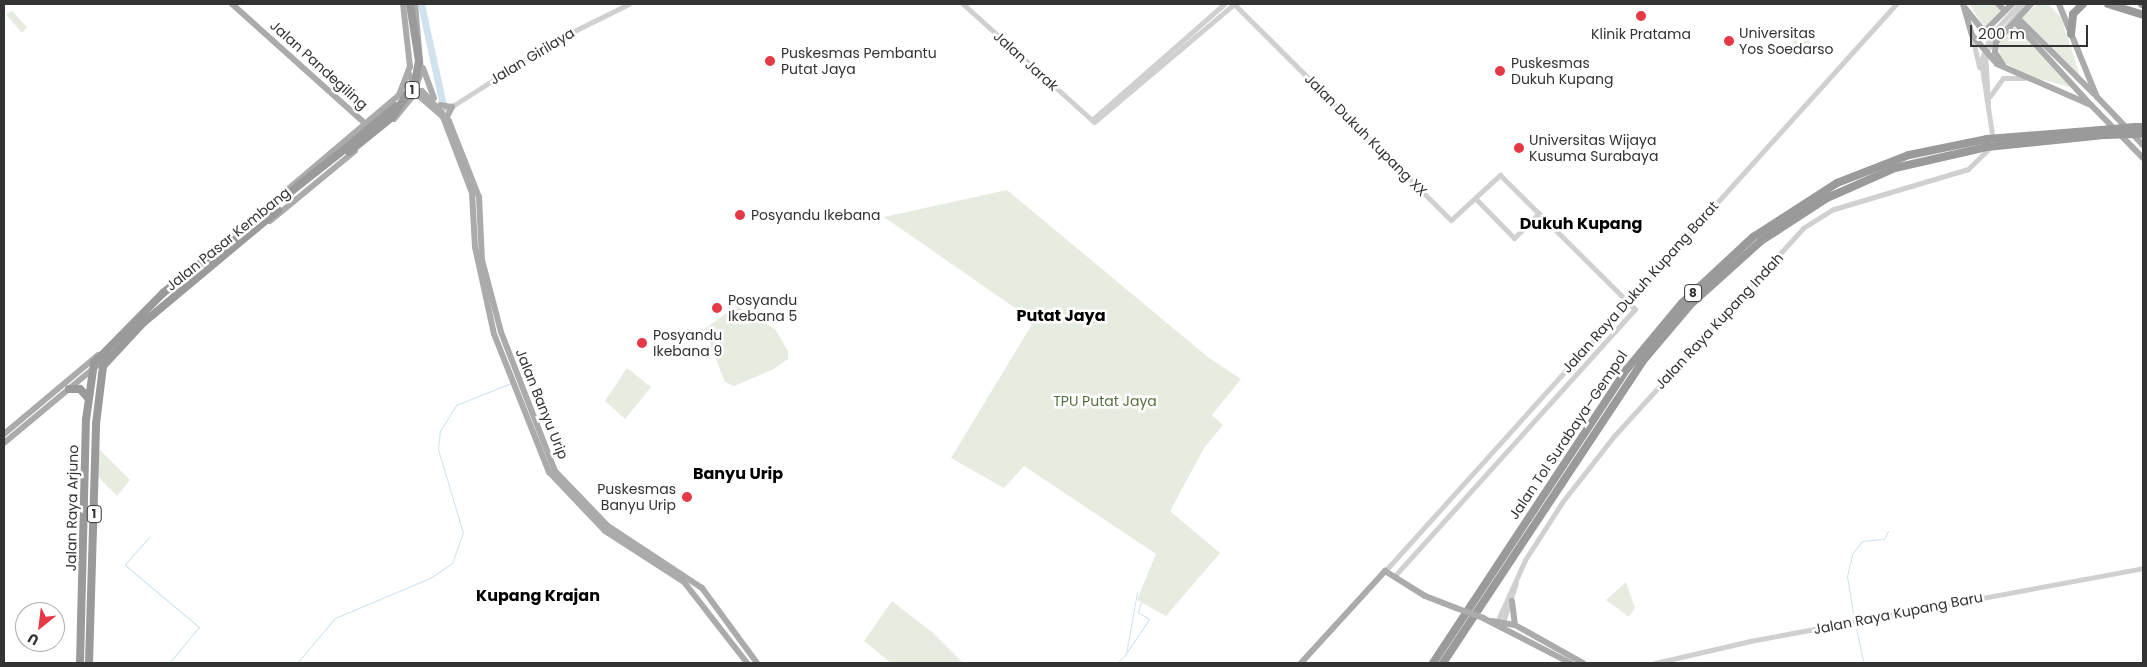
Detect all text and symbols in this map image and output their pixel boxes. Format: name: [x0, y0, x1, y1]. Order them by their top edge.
marker: Klinik Pratama: [1634, 9, 1648, 23]
scale bar: [1972, 15, 2090, 47]
street label: Jalan Pandegiling: [267, 17, 371, 113]
text: 200 m: [1978, 23, 2025, 44]
street label: Jalan Girilaya: [487, 24, 577, 88]
place label: Universitas Yos Soedarso: [1739, 25, 1833, 58]
place label: Klinik Pratama: [1591, 26, 1691, 42]
street label: Jalan Jarak: [990, 28, 1062, 94]
marker: Universitas Yos Soedarso: [1723, 35, 1735, 47]
place label: Puskesmas Pembantu Putat Jaya: [781, 45, 937, 78]
marker: Puskesmas Pembantu Putat Jaya: [763, 54, 777, 68]
place label: Puskesmas Dukuh Kupang: [1511, 55, 1613, 88]
marker: Puskesmas Dukuh Kupang: [1493, 64, 1507, 78]
street label: Jalan Dukuh Kupang XX: [1301, 70, 1431, 200]
road number: 1: [404, 80, 420, 100]
place label: Universitas Wijaya Kusuma Surabaya: [1529, 132, 1658, 164]
marker: Universitas Wijaya Kusuma Surabaya: [1513, 142, 1525, 154]
street label: Jalan Pasar Kembang: [163, 184, 293, 294]
street label: Jalan Raya Dukuh Kupang Barat: [1558, 198, 1722, 376]
place label: Posyandu Ikebana: [751, 207, 881, 223]
marker: Posyandu Ikebana: [733, 208, 747, 222]
district label: Dukuh Kupang: [1520, 214, 1642, 234]
street label: Jalan Raya Kupang Indah: [1651, 249, 1787, 393]
road number: 8: [1683, 284, 1703, 302]
place label: Posyandu Ikebana 5: [728, 292, 797, 324]
marker: Posyandu Ikebana 5: [710, 301, 724, 315]
district label: Putat Jaya: [1016, 306, 1106, 326]
place label: Posyandu Ikebana 9: [653, 327, 722, 360]
marker: Posyandu Ikebana 9: [635, 336, 649, 350]
street label: Jalan Banyu Urip: [512, 346, 572, 462]
street label: Jalan Tol Surabaya–Gempol: [1505, 348, 1631, 522]
park label: TPU Putat Jaya: [1053, 393, 1157, 409]
street label: Jalan Raya Arjuno: [62, 445, 82, 571]
district label: Banyu Urip: [693, 464, 783, 484]
place label: Puskesmas Banyu Urip: [597, 481, 676, 514]
marker: Puskesmas Banyu Urip: [680, 490, 694, 504]
road number: 1: [86, 504, 102, 524]
district label: Kupang Krajan: [476, 586, 600, 606]
street label: Jalan Raya Kupang Baru: [1812, 588, 1984, 638]
north arrow: [15, 602, 65, 652]
text: U: [24, 628, 42, 650]

